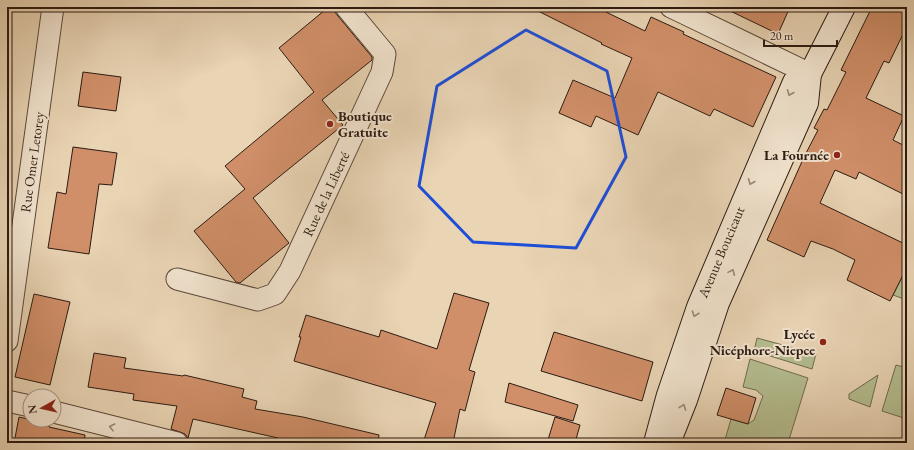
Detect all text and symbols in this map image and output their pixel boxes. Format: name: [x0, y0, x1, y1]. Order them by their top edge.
scale bar: [764, 22, 837, 48]
text: 20 m: [770, 28, 794, 44]
one-way arrow: [786, 89, 794, 96]
place label: Boutique Gratuite: [338, 107, 392, 141]
street label: Rue Omer Letorey: [16, 110, 48, 213]
marker: Boutique Gratuite: [325, 119, 335, 129]
place label: La Fournée: [764, 146, 829, 164]
street label: Rue de la Liberté: [299, 148, 354, 239]
marker: La Fournée: [832, 150, 842, 160]
one-way arrow: [748, 178, 756, 185]
street label: Avenue Boucicaut: [693, 203, 749, 301]
one-way arrow: [728, 268, 736, 275]
one-way arrow: [692, 311, 700, 318]
place label: Lycée Nicéphore-Niepce: [710, 325, 815, 359]
marker: Lycée Nicéphore-Niepce: [818, 337, 828, 347]
north arrow: [22, 388, 62, 428]
one-way arrow: [678, 403, 686, 410]
text: N: [25, 404, 40, 415]
one-way arrow: [109, 423, 115, 431]

